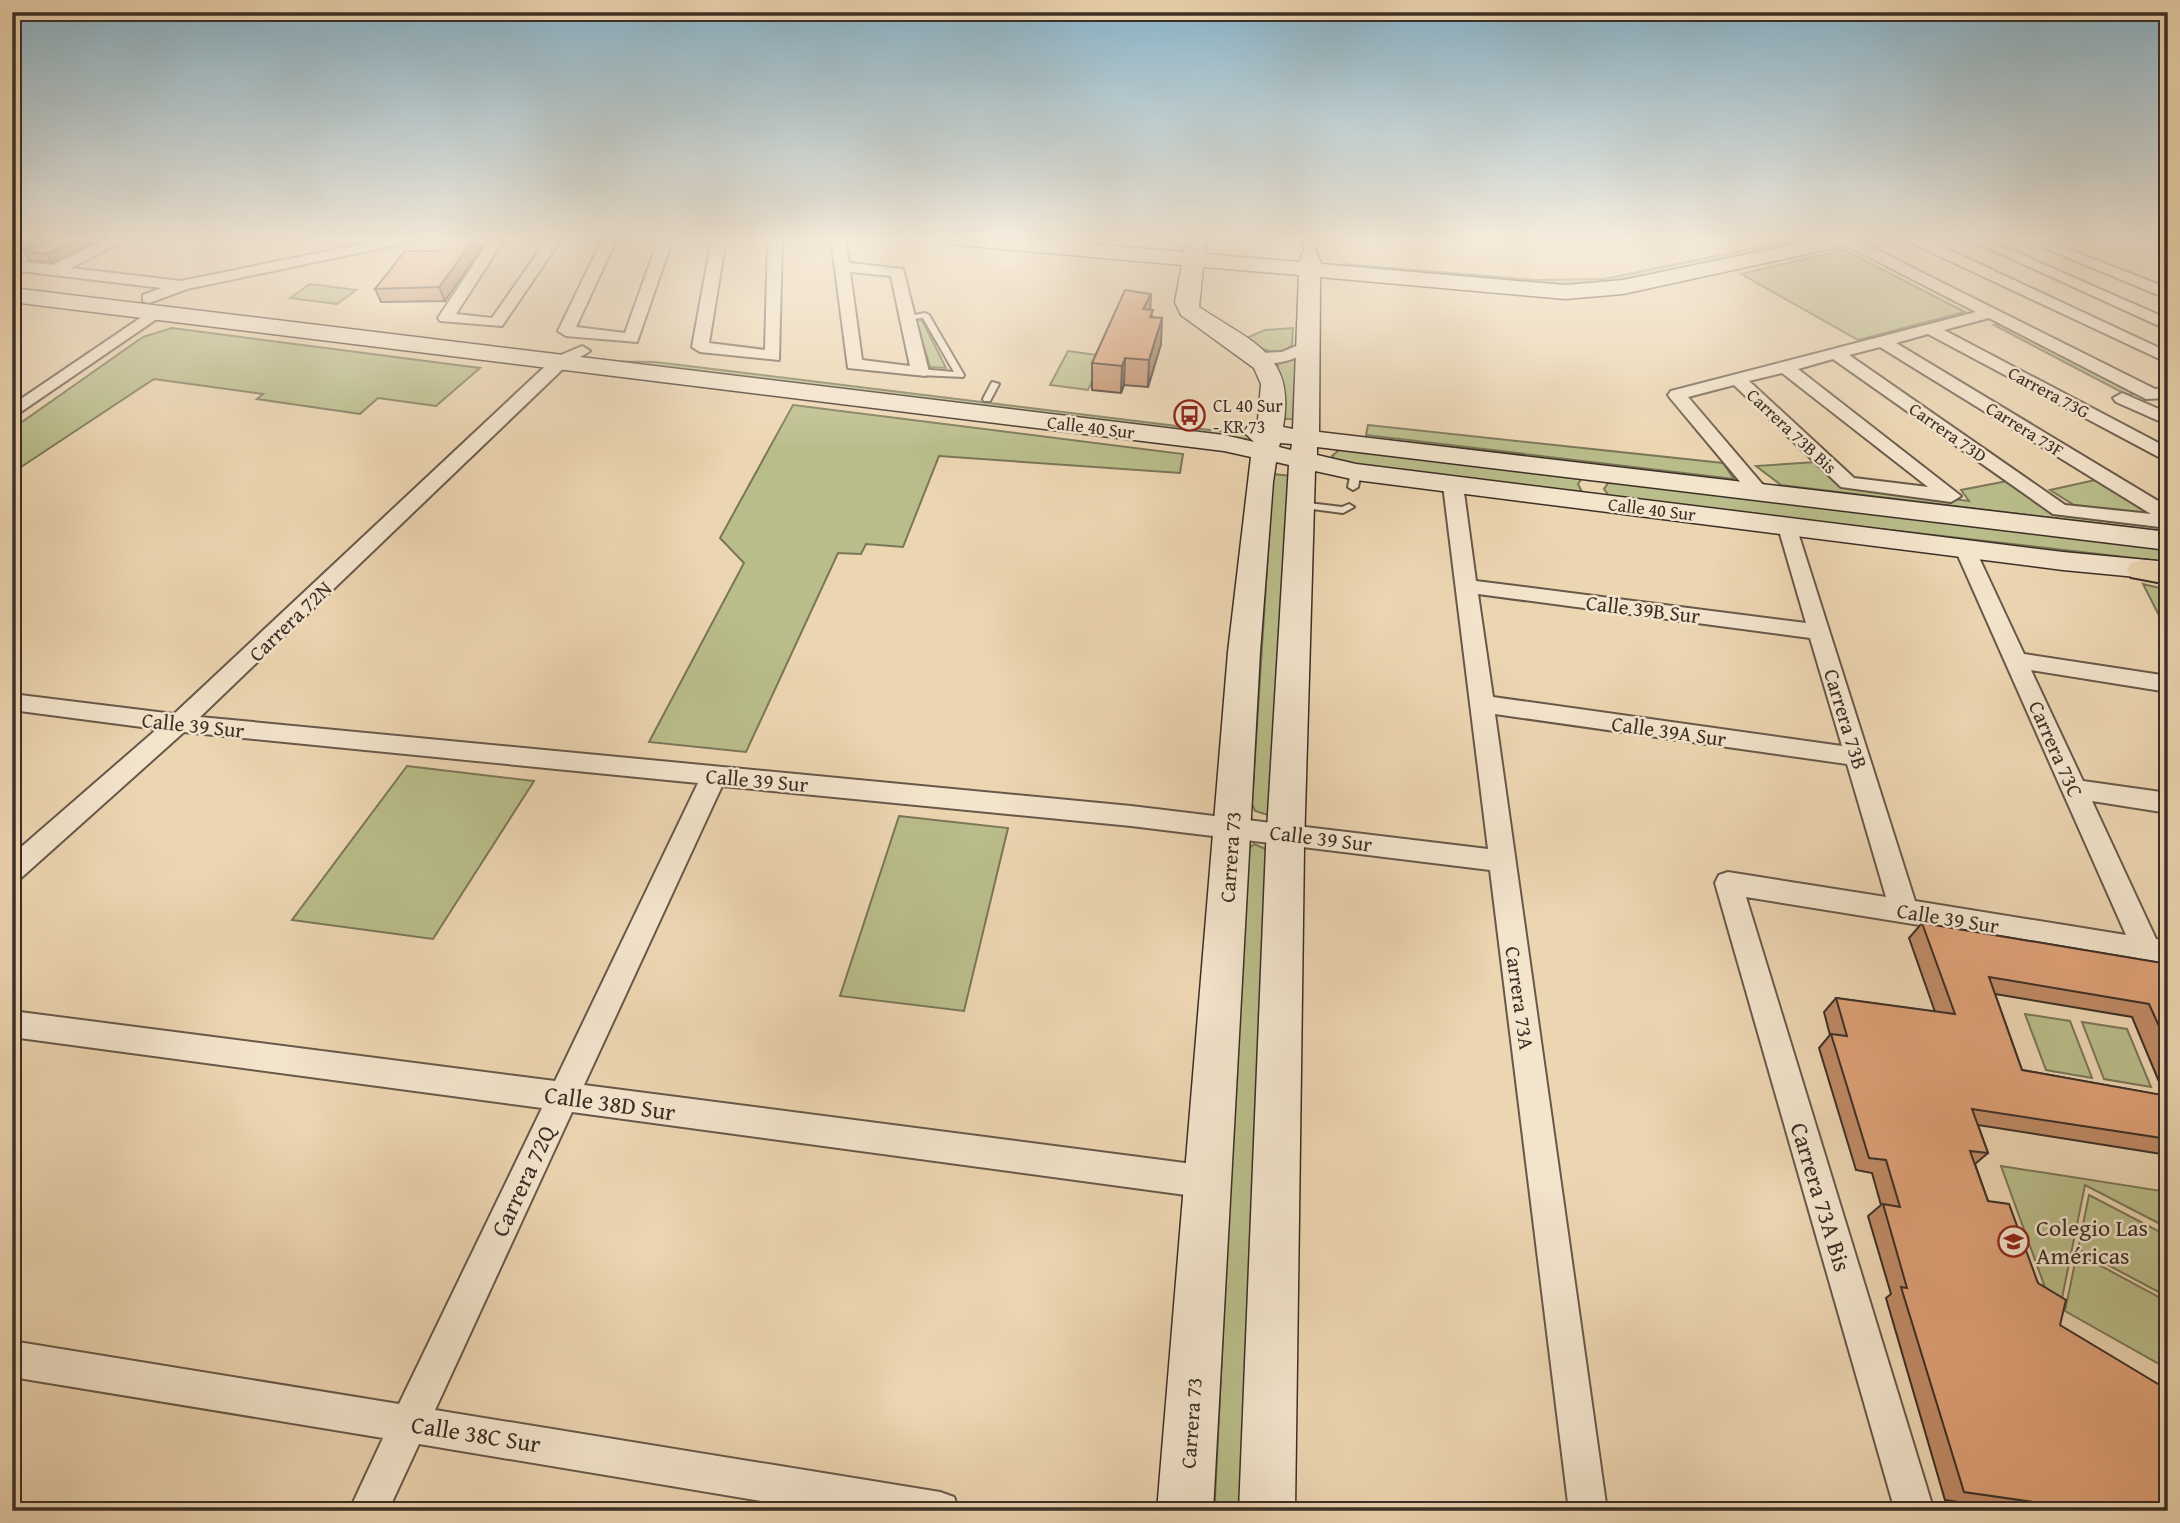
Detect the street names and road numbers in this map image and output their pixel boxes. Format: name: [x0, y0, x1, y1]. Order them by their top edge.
street label: Carrera 73G: [2003, 359, 2095, 425]
street label: Carrera 73B Bis: [1741, 382, 1843, 480]
street label: Carrera 73F: [1981, 394, 2069, 464]
street label: Carrera 73D: [1904, 395, 1992, 469]
street label: Calle 40 Sur: [1046, 408, 1137, 446]
street label: Calle 40 Sur: [1607, 490, 1698, 528]
street label: Carrera 72N: [241, 573, 339, 669]
street label: Calle 39B Sur: [1584, 587, 1702, 631]
street label: Carrera 73B: [1816, 665, 1876, 773]
street label: Carrera 73C: [2021, 696, 2091, 802]
street label: Calle 39 Sur: [140, 704, 246, 746]
street label: Calle 39A Sur: [1610, 708, 1729, 754]
street label: Calle 39 Sur: [704, 760, 810, 800]
street label: Carrera 73: [1211, 810, 1249, 904]
street label: Calle 39 Sur: [1268, 816, 1374, 860]
street label: Calle 39 Sur: [1895, 895, 2001, 941]
street label: Carrera 73A: [1497, 944, 1543, 1052]
street label: Calle 38D Sur: [542, 1076, 678, 1130]
street label: Carrera 72Q: [482, 1118, 565, 1242]
street label: Carrera 73A Bis: [1782, 1118, 1860, 1276]
street label: Carrera 73: [1172, 1376, 1210, 1470]
street label: Calle 38C Sur: [409, 1407, 543, 1462]

